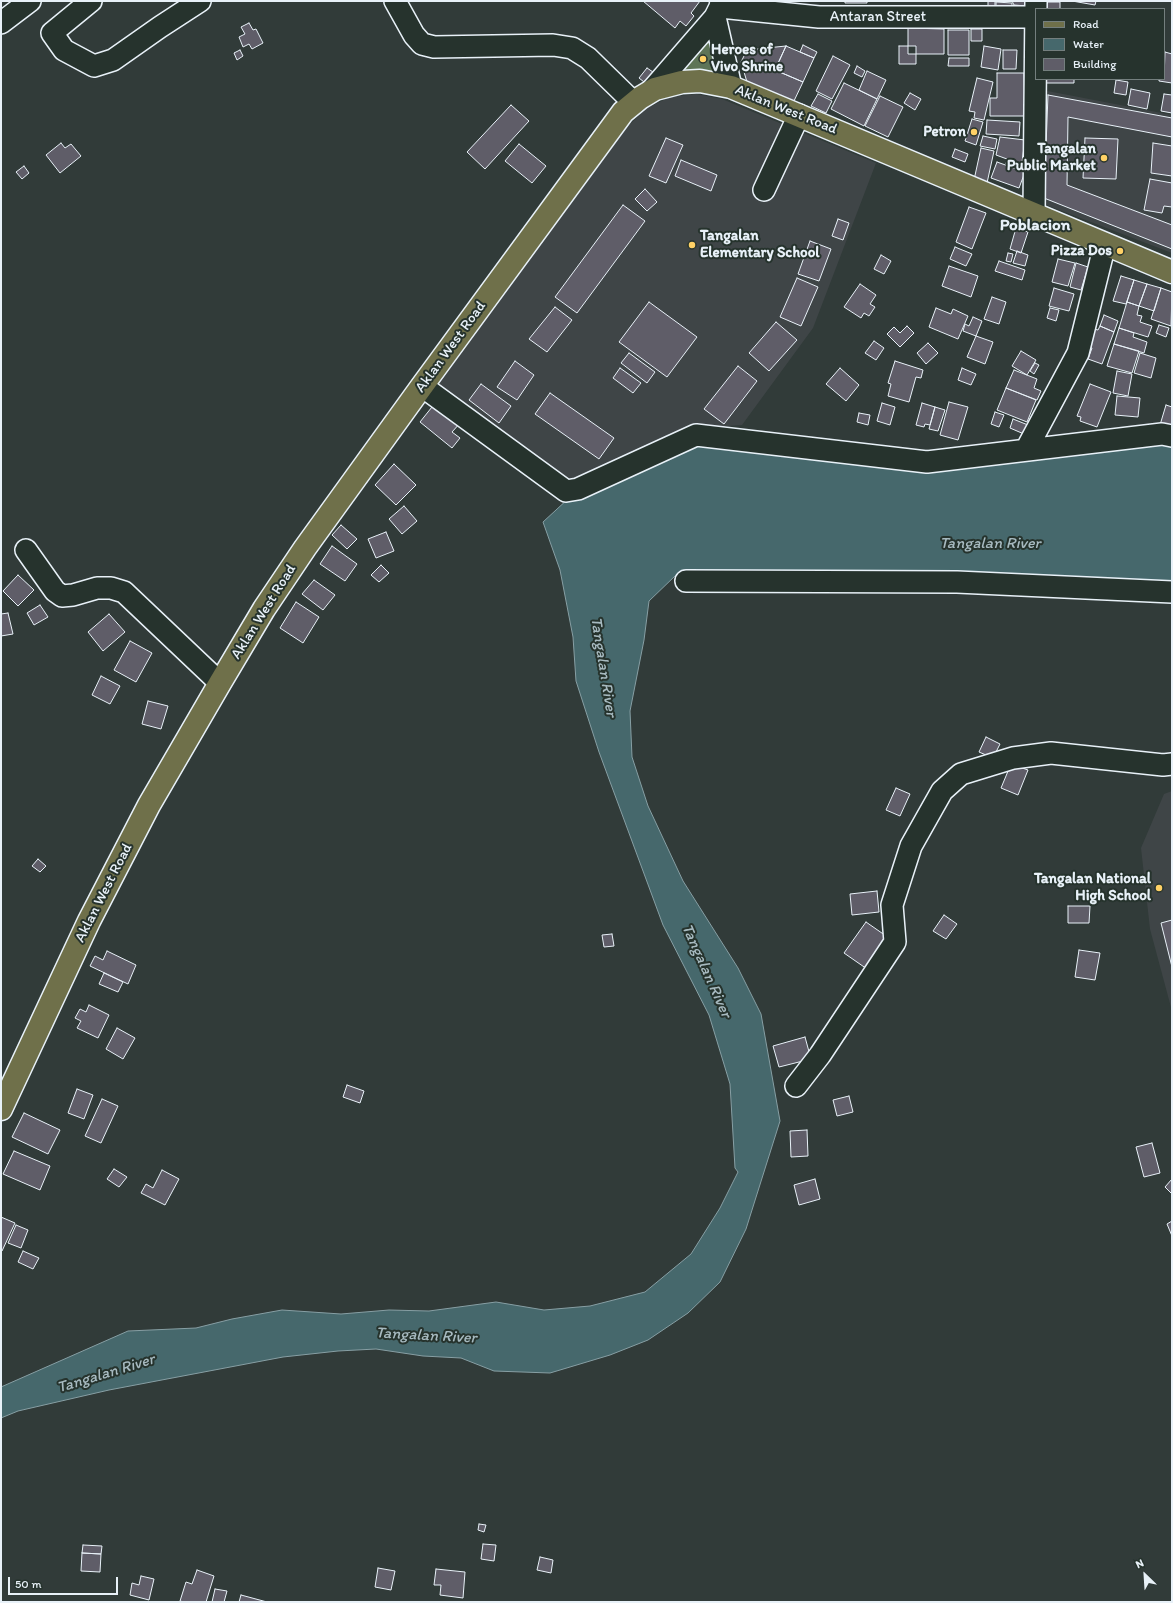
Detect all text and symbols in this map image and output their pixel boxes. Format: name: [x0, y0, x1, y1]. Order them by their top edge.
street label: Antaran Street: [830, 8, 926, 26]
legend: [1035, 8, 1165, 80]
text: Road: [1073, 17, 1099, 31]
text: Water: [1073, 37, 1104, 51]
place label: Heroes of Vivo Shrine: [711, 41, 783, 76]
marker: Heroes of Vivo Shrine: [698, 54, 708, 64]
text: Building: [1073, 57, 1116, 71]
street label: Aklan West Road: [732, 81, 840, 139]
place label: Petron: [923, 123, 966, 141]
marker: Petron: [969, 127, 979, 137]
place label: Tangalan Public Market: [1007, 140, 1096, 175]
marker: Tangalan Public Market: [1099, 153, 1109, 163]
district label: Poblacion: [1000, 216, 1070, 236]
place label: Tangalan Elementary School: [700, 227, 820, 262]
marker: Tangalan Elementary School: [687, 240, 697, 250]
place label: Pizza Dos: [1051, 242, 1112, 260]
marker: Pizza Dos: [1115, 246, 1125, 256]
street label: Aklan West Road: [412, 298, 490, 396]
water label: Tangalan River: [939, 534, 1041, 554]
street label: Aklan West Road: [228, 561, 300, 663]
water label: Tangalan River: [586, 616, 620, 718]
street label: Aklan West Road: [71, 840, 137, 946]
place label: Tangalan National High School: [1034, 870, 1151, 905]
marker: Tangalan National High School: [1154, 883, 1164, 893]
water label: Tangalan River: [677, 921, 735, 1021]
water label: Tangalan River: [375, 1324, 477, 1348]
water label: Tangalan River: [55, 1350, 157, 1398]
north arrow: [1125, 1555, 1165, 1595]
text: N: [1134, 1556, 1146, 1571]
scale bar: [10, 1569, 120, 1595]
text: 50 m: [15, 1577, 41, 1591]

